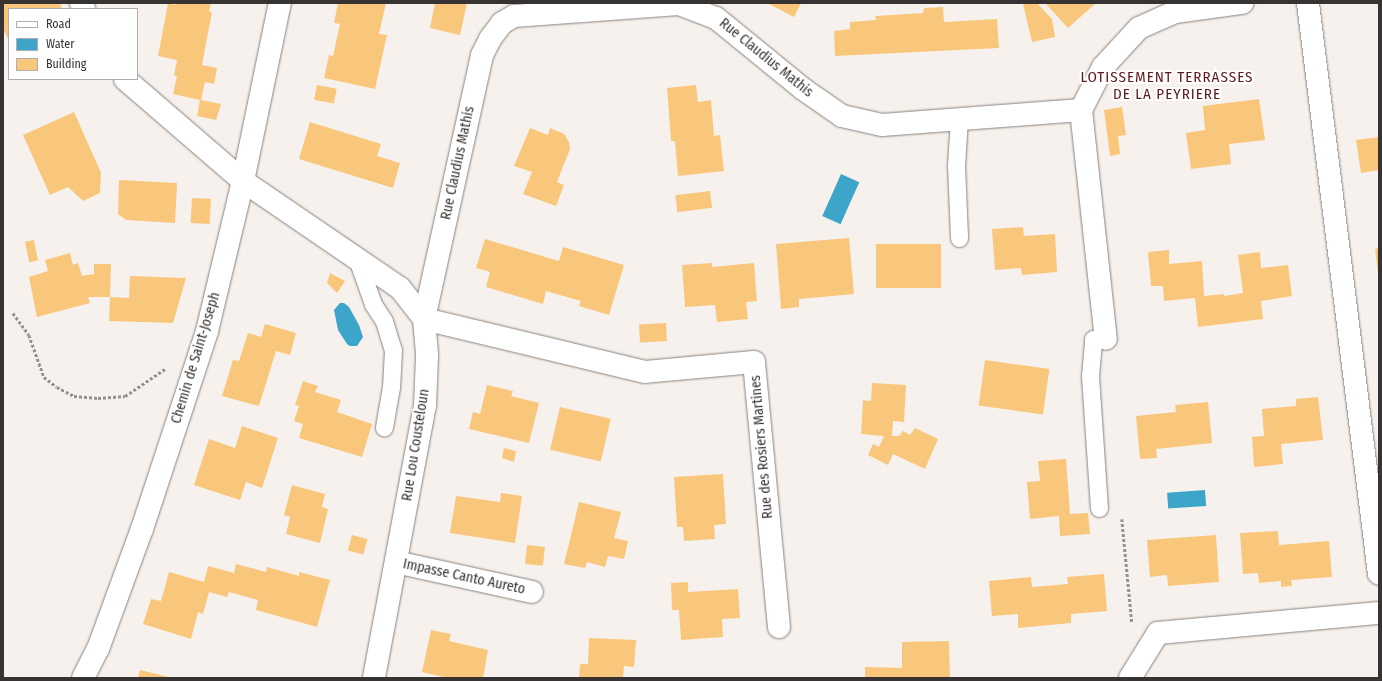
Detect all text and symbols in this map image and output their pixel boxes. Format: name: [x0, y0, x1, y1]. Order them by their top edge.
legend: [8, 8, 138, 80]
street label: Rue Claudius Mathis: [716, 15, 816, 101]
text: Road: [46, 17, 71, 31]
text: Water: [46, 37, 74, 51]
text: Building: [46, 57, 86, 71]
district label: LOTISSEMENT TERRASSES DE LA PEYRIERE: [1081, 68, 1253, 103]
street label: Rue Claudius Mathis: [438, 105, 478, 221]
street label: Chemin de Saint-Joseph: [168, 290, 224, 426]
street label: Rue des Rosiers Martines: [747, 374, 777, 520]
street label: Rue Lou Cousteloun: [399, 388, 433, 502]
street label: Impasse Canto Aureto: [401, 556, 527, 598]

